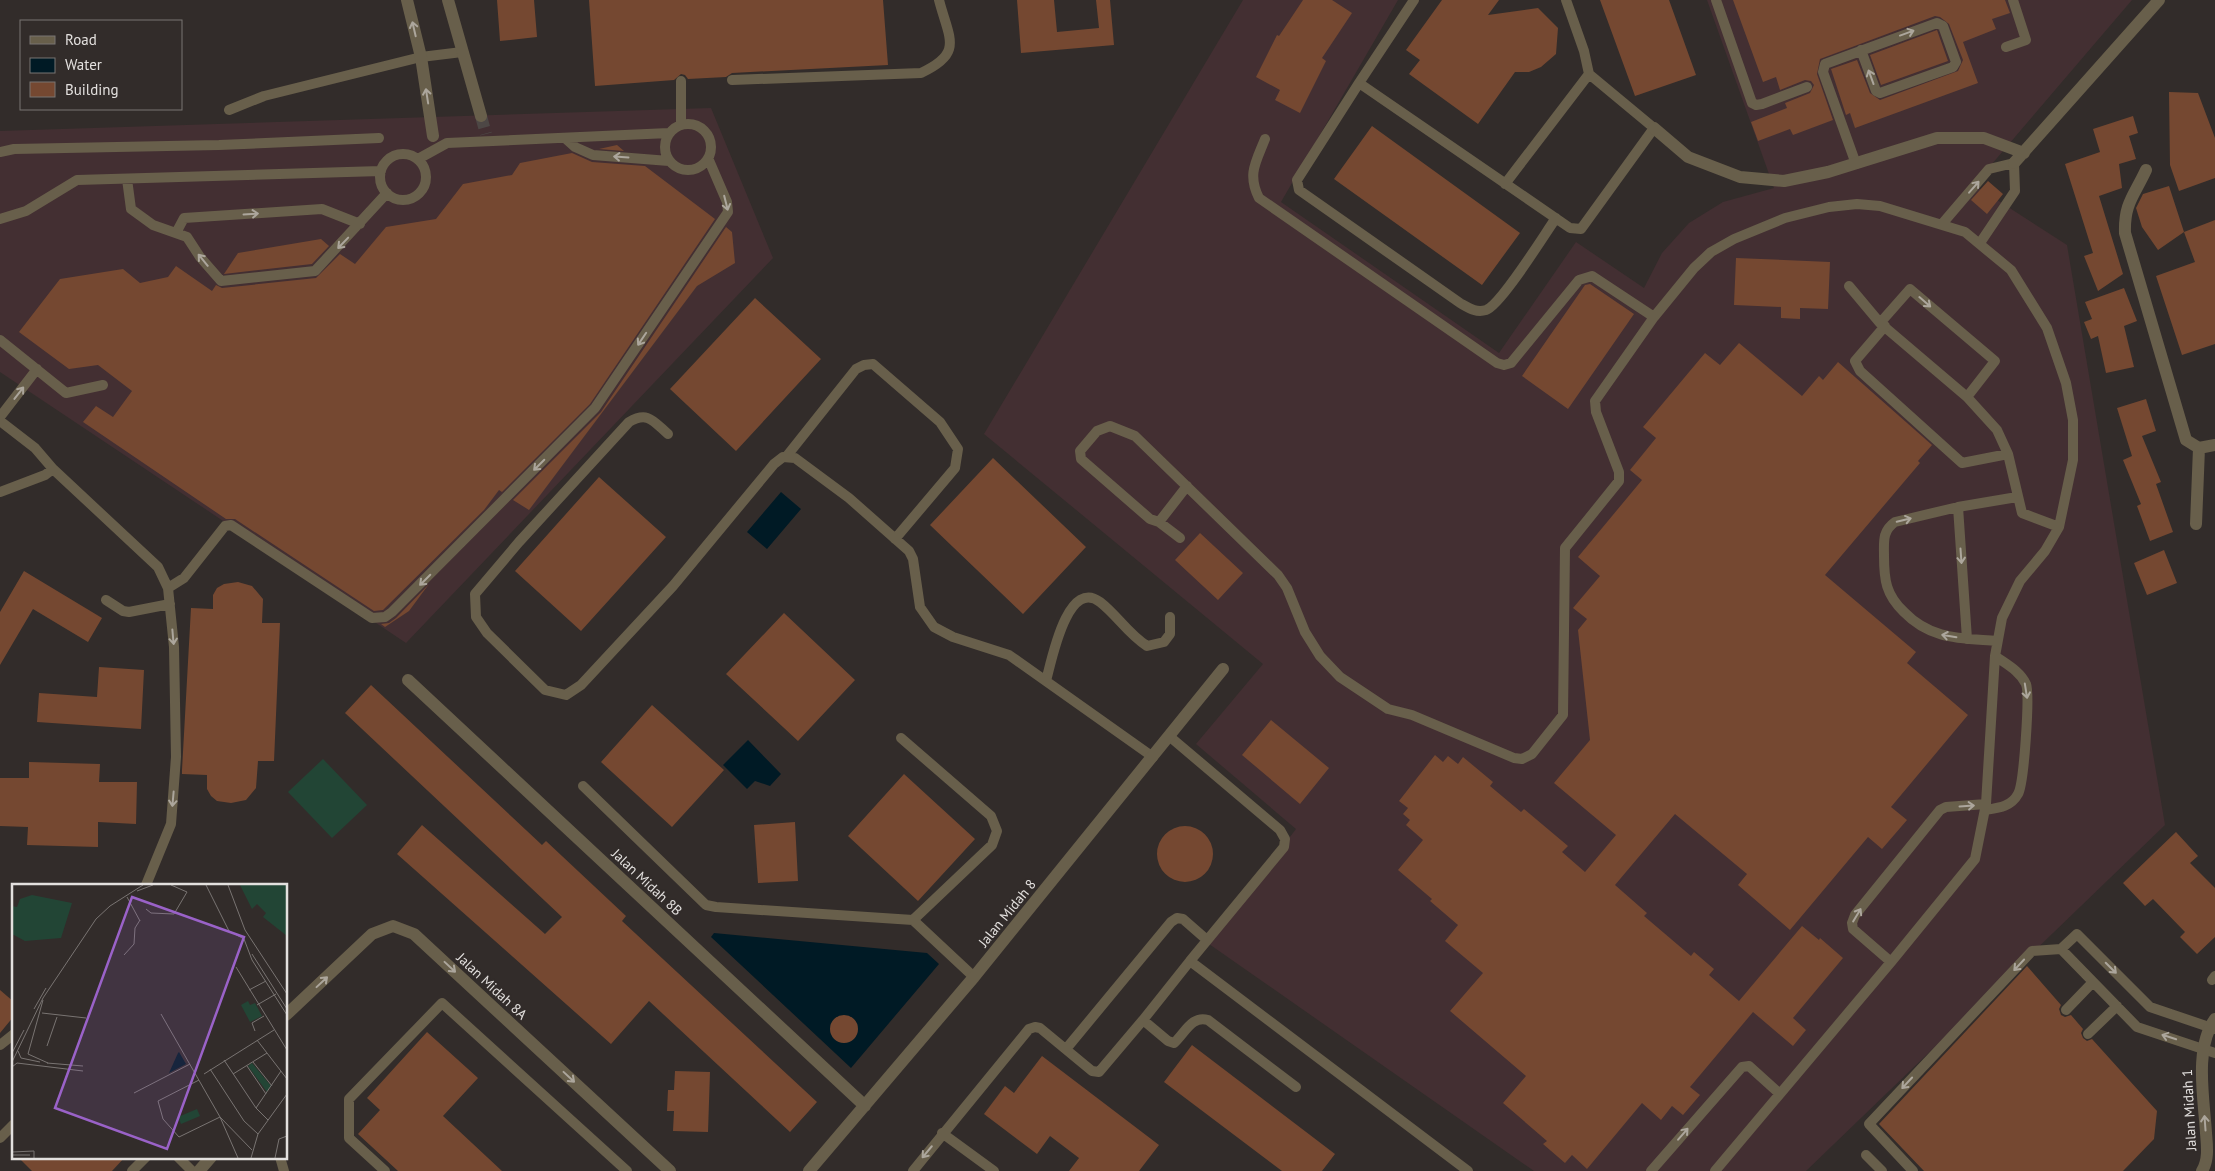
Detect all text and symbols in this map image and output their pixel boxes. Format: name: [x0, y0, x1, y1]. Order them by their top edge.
legend: [20, 20, 182, 110]
one-way arrow: [409, 21, 418, 37]
one-way arrow: [1899, 28, 1915, 38]
text: Road: [65, 30, 97, 49]
text: Water: [65, 55, 102, 74]
one-way arrow: [1866, 69, 1875, 85]
text: Building: [65, 80, 119, 99]
one-way arrow: [422, 89, 432, 105]
one-way arrow: [613, 152, 629, 162]
one-way arrow: [1968, 180, 1979, 193]
one-way arrow: [721, 195, 731, 211]
one-way arrow: [242, 209, 258, 219]
one-way arrow: [337, 236, 349, 249]
one-way arrow: [197, 253, 208, 266]
one-way arrow: [1919, 296, 1932, 307]
one-way arrow: [637, 332, 647, 346]
one-way arrow: [13, 387, 24, 400]
one-way arrow: [534, 458, 546, 470]
one-way arrow: [1895, 515, 1911, 524]
one-way arrow: [1957, 548, 1966, 564]
one-way arrow: [419, 574, 431, 586]
one-way arrow: [168, 629, 178, 645]
one-way arrow: [1941, 631, 1957, 641]
one-way arrow: [2021, 682, 2031, 698]
one-way arrow: [168, 791, 177, 807]
one-way arrow: [1959, 801, 1975, 810]
street label: Jalan Midah 8B: [607, 844, 686, 919]
street label: Jalan Midah 8: [974, 876, 1040, 951]
inset map: [12, 884, 288, 1158]
one-way arrow: [1852, 908, 1862, 922]
street label: Jalan Midah 8A: [452, 948, 532, 1024]
one-way arrow: [2013, 958, 2025, 971]
one-way arrow: [443, 961, 456, 973]
one-way arrow: [2105, 962, 2118, 974]
one-way arrow: [315, 976, 328, 988]
one-way arrow: [2161, 1032, 2177, 1042]
street label: Jalan Midah 1: [2178, 1069, 2200, 1152]
one-way arrow: [562, 1071, 575, 1083]
one-way arrow: [1901, 1077, 1913, 1090]
one-way arrow: [2201, 1115, 2210, 1131]
one-way arrow: [1678, 1128, 1689, 1141]
one-way arrow: [921, 1145, 932, 1158]

